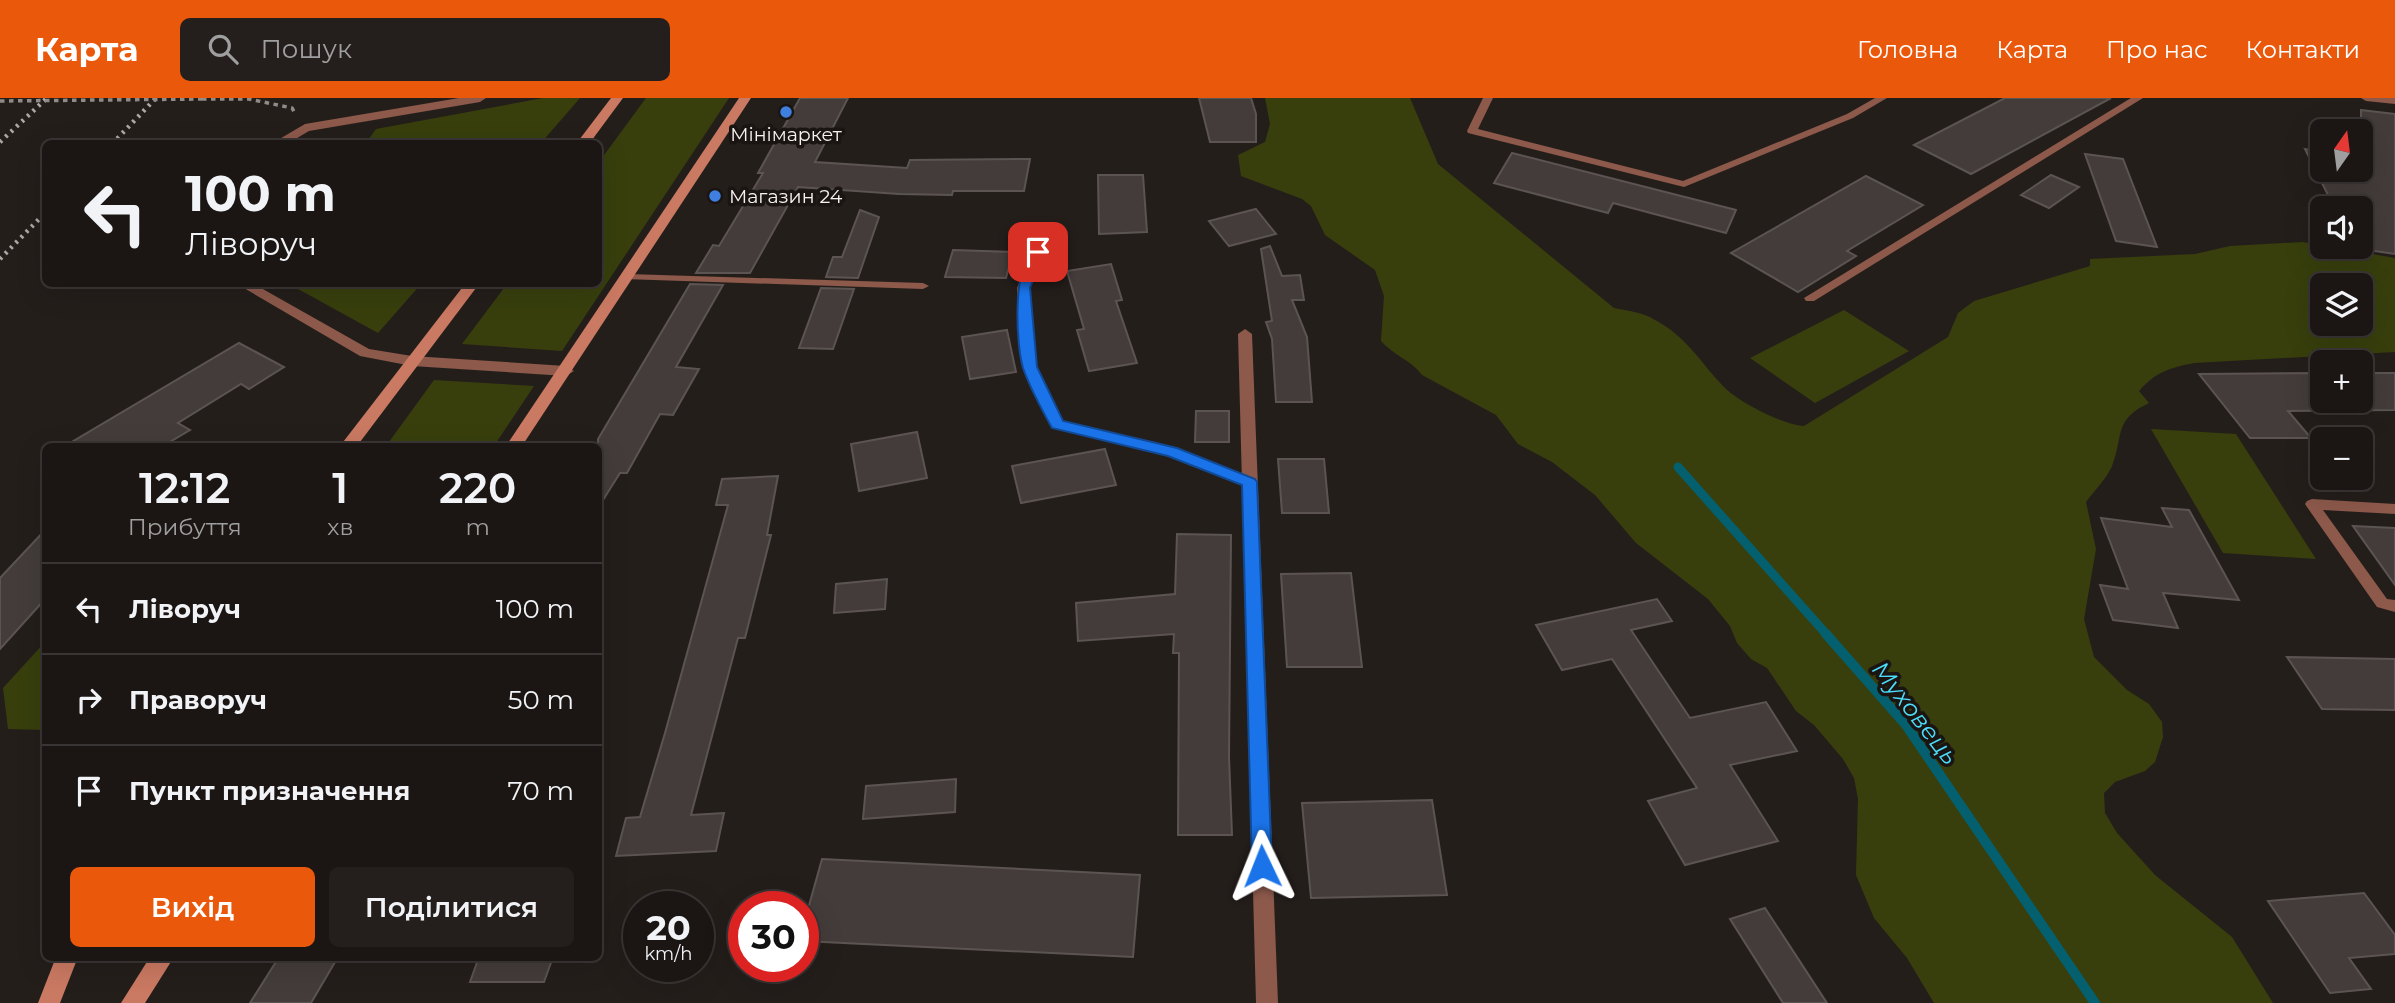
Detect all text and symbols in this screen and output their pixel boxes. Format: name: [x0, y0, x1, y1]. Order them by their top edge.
search box: [180, 18, 670, 81]
text: Карта: [35, 29, 138, 69]
icon: search: [204, 30, 242, 68]
text: Пошук: [260, 33, 352, 65]
text: Головна: [1857, 35, 1958, 64]
text: Карта: [1996, 35, 2068, 64]
text: Про нас: [2106, 35, 2208, 64]
text: Контакти: [2246, 35, 2360, 64]
marker: Мінімаркет: [778, 104, 794, 120]
north arrow: [2310, 119, 2373, 182]
map controls: [2310, 119, 2373, 490]
place label: Мінімаркет: [730, 123, 842, 146]
text: 100 m: [185, 164, 336, 223]
icon: left: [70, 168, 161, 259]
place label: Магазин 24: [729, 185, 843, 208]
marker: Магазин 24: [707, 188, 723, 204]
button: sound: [2310, 196, 2373, 259]
pin: [1008, 222, 1068, 282]
text: Ліворуч: [185, 224, 317, 263]
icon: arrive: [1019, 233, 1057, 271]
button: layers: [2310, 273, 2373, 336]
button: +: [2310, 350, 2373, 413]
button: −: [2310, 427, 2373, 490]
text: 12:12: [139, 462, 230, 514]
text: 1: [332, 462, 348, 514]
text: 220: [439, 462, 516, 514]
text: Прибуття: [128, 513, 242, 541]
text: хв: [327, 513, 353, 541]
text: m: [465, 513, 490, 541]
icon: left: [70, 590, 108, 628]
text: Ліворуч: [129, 593, 241, 625]
text: 100 m: [496, 593, 574, 625]
water label: Муховець: [1866, 655, 1965, 770]
icon: right: [70, 681, 108, 719]
text: Праворуч: [129, 684, 267, 716]
text: 50 m: [508, 684, 574, 716]
icon: arrive: [70, 772, 108, 810]
text: Пункт призначення: [129, 775, 410, 807]
text: 70 m: [508, 775, 574, 807]
position arrow: [1225, 829, 1299, 903]
button: Вихід: [70, 867, 315, 947]
button: Поділитися: [329, 867, 574, 947]
speed limit sign: 30: [728, 891, 819, 982]
text: 20: [646, 906, 691, 949]
text: km/h: [644, 943, 693, 965]

